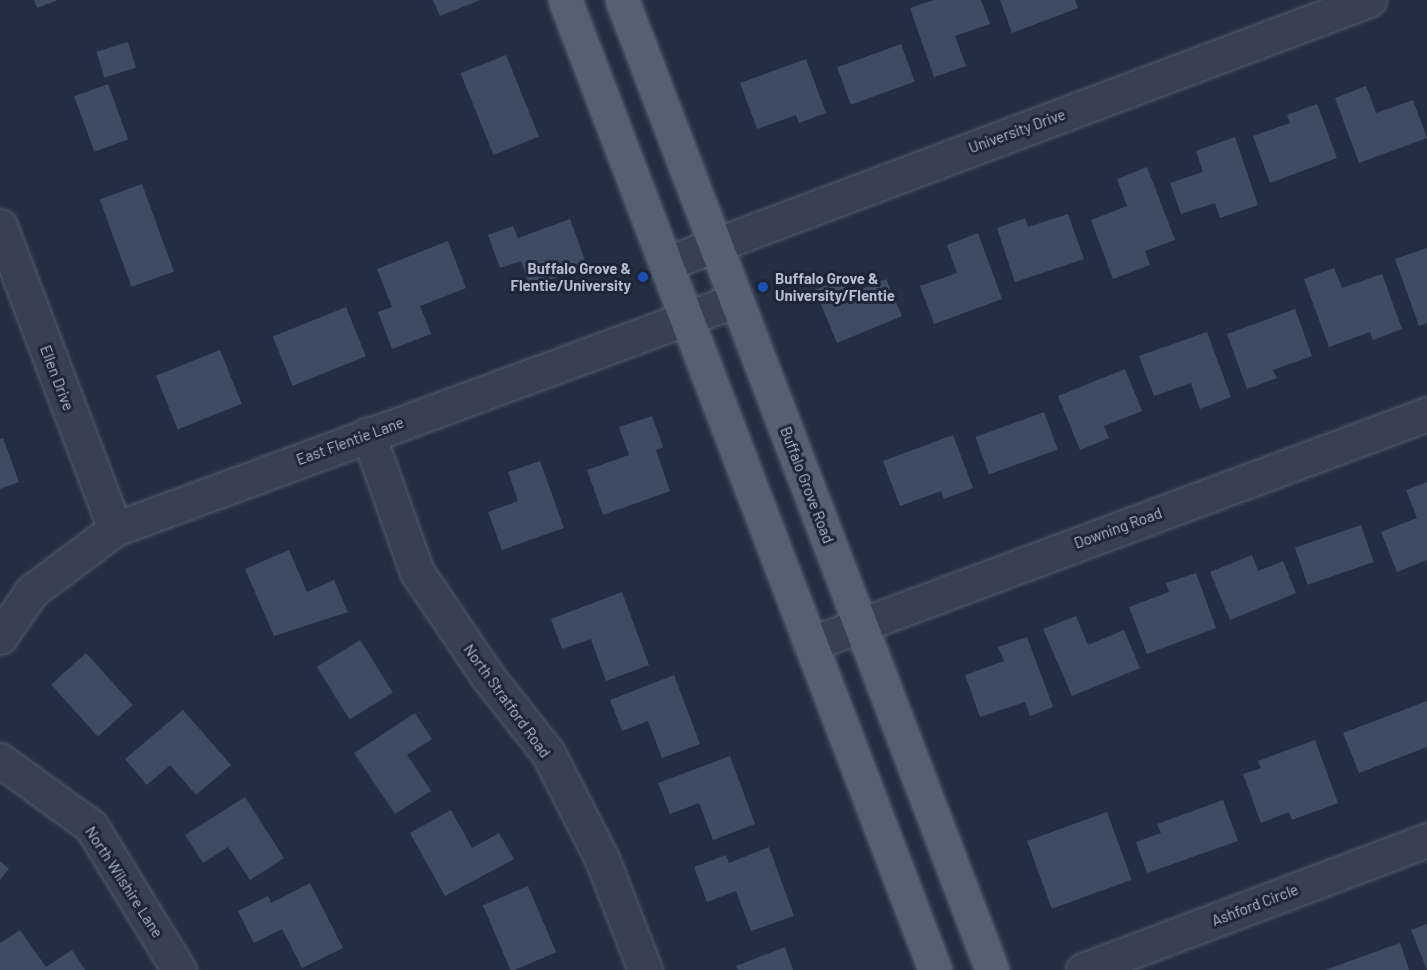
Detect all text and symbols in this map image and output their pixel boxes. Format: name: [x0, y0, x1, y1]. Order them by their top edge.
street label: University Drive: [966, 105, 1068, 157]
place label: Buffalo Grove & Flentie/University: [511, 259, 631, 294]
place label: Buffalo Grove & University/Flentie: [775, 269, 895, 304]
marker: Buffalo Grove & Flentie/University: [636, 270, 650, 284]
marker: Buffalo Grove & University/Flentie: [756, 280, 770, 294]
street label: Ellen Drive: [36, 343, 78, 413]
street label: East Flentie Lane: [294, 413, 406, 469]
street label: Buffalo Grove Road: [776, 424, 838, 546]
street label: Downing Road: [1072, 504, 1164, 552]
street label: North Stratford Road: [460, 641, 554, 761]
street label: North Wilshire Lane: [81, 823, 167, 941]
street label: Ashford Circle: [1209, 880, 1301, 930]

